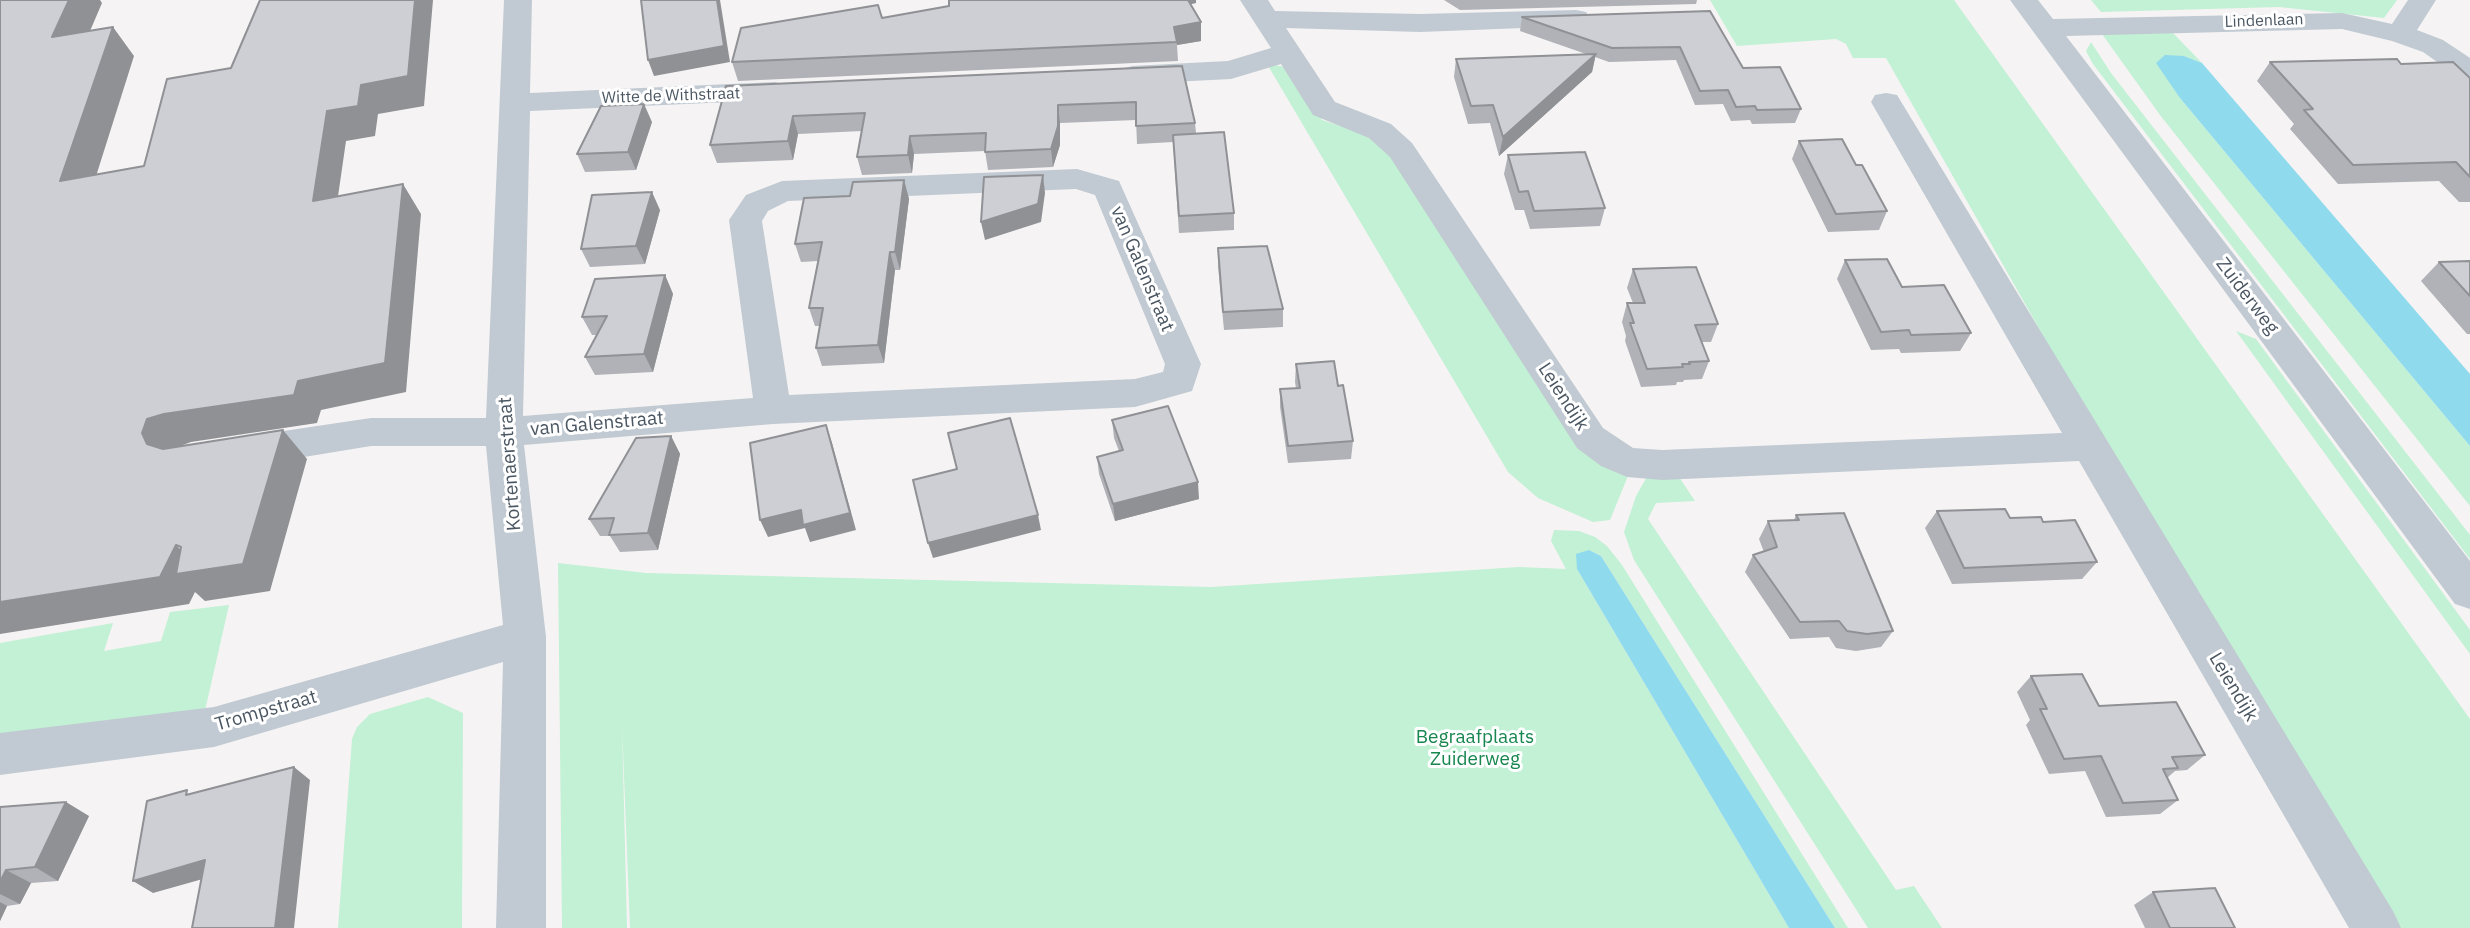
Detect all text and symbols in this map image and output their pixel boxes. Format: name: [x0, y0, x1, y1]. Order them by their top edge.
street label: Lindenlaan: [2224, 10, 2304, 32]
street label: Witte de Withstraat: [601, 84, 741, 108]
street label: van Galenstraat: [1105, 203, 1179, 335]
street label: Zuiderweg: [2211, 253, 2283, 339]
street label: Leiendijk: [1533, 359, 1593, 435]
street label: Kortenaerstraat: [494, 396, 526, 532]
street label: van Galenstraat: [529, 407, 665, 441]
street label: Leiendijk: [2204, 648, 2262, 726]
street label: Trompstraat: [212, 686, 320, 736]
park label: Begraafplaats Zuiderweg: [1416, 727, 1534, 771]

